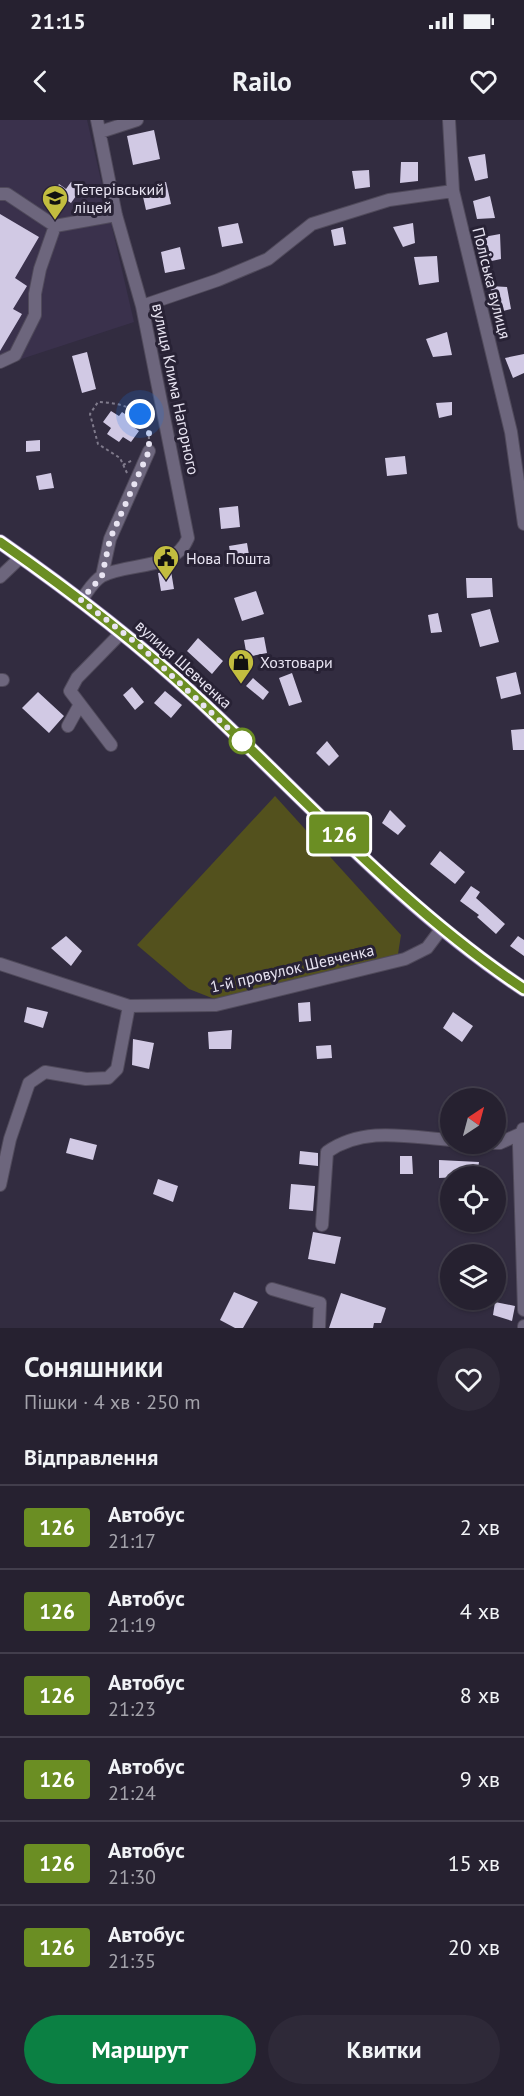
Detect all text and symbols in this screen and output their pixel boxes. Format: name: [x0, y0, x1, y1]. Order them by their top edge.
text: 21:15: [30, 7, 86, 35]
text: Railo: [232, 64, 292, 98]
icon: back: [24, 65, 57, 98]
icon: heart: [467, 65, 500, 98]
place label: Тетерівський ліцей: [73, 179, 164, 217]
school or university icon: Тетерівський ліцей: [40, 183, 70, 221]
street label: Поліська вулиця: [468, 225, 516, 341]
street label: вулиця Клима Нагорного: [148, 301, 204, 477]
your location: [125, 399, 155, 429]
public building icon: Нова Пошта: [151, 543, 181, 581]
place label: Нова Пошта: [186, 548, 271, 568]
street label: вулиця Шевченка: [132, 615, 236, 713]
shop icon: Хозтовари: [226, 647, 256, 685]
place label: Хозтовари: [260, 652, 333, 672]
unlabelled marker: [229, 728, 255, 754]
line badge: 126: [304, 814, 374, 854]
text: 126: [321, 821, 357, 848]
street label: 1-й провулок Шевченка: [208, 939, 376, 997]
north arrow: [440, 1088, 506, 1154]
map controls: [440, 1088, 506, 1310]
button: locate: [440, 1166, 506, 1232]
button: layers: [440, 1244, 506, 1310]
text: Соняшники: [24, 1348, 163, 1385]
button: heart: [437, 1348, 500, 1411]
text: Пішки · 4 хв · 250 m: [24, 1389, 201, 1415]
text: Відправлення: [24, 1443, 158, 1471]
text: Автобус: [108, 1500, 185, 1528]
text: 2 хв: [460, 1513, 500, 1541]
text: 126: [39, 1514, 75, 1541]
text: 21:17: [108, 1528, 156, 1554]
text: Автобус: [108, 1584, 185, 1612]
text: 4 хв: [460, 1597, 500, 1625]
text: 126: [39, 1598, 75, 1625]
text: 21:19: [108, 1612, 156, 1638]
text: Автобус: [108, 1668, 185, 1696]
text: 8 хв: [460, 1681, 500, 1709]
text: 126: [39, 1682, 75, 1709]
text: 21:23: [108, 1696, 156, 1722]
text: Автобус: [108, 1752, 185, 1780]
text: 9 хв: [460, 1765, 500, 1793]
text: 126: [39, 1766, 75, 1793]
text: 21:24: [108, 1780, 156, 1806]
text: Автобус: [108, 1836, 185, 1864]
text: 15 хв: [448, 1849, 500, 1877]
text: 126: [39, 1850, 75, 1877]
text: 21:30: [108, 1864, 156, 1890]
text: Автобус: [108, 1920, 185, 1948]
text: 20 хв: [448, 1933, 500, 1961]
text: 126: [39, 1934, 75, 1961]
text: 21:35: [108, 1948, 156, 1974]
button: Маршрут: [24, 2015, 256, 2084]
button: Квитки: [268, 2015, 500, 2084]

